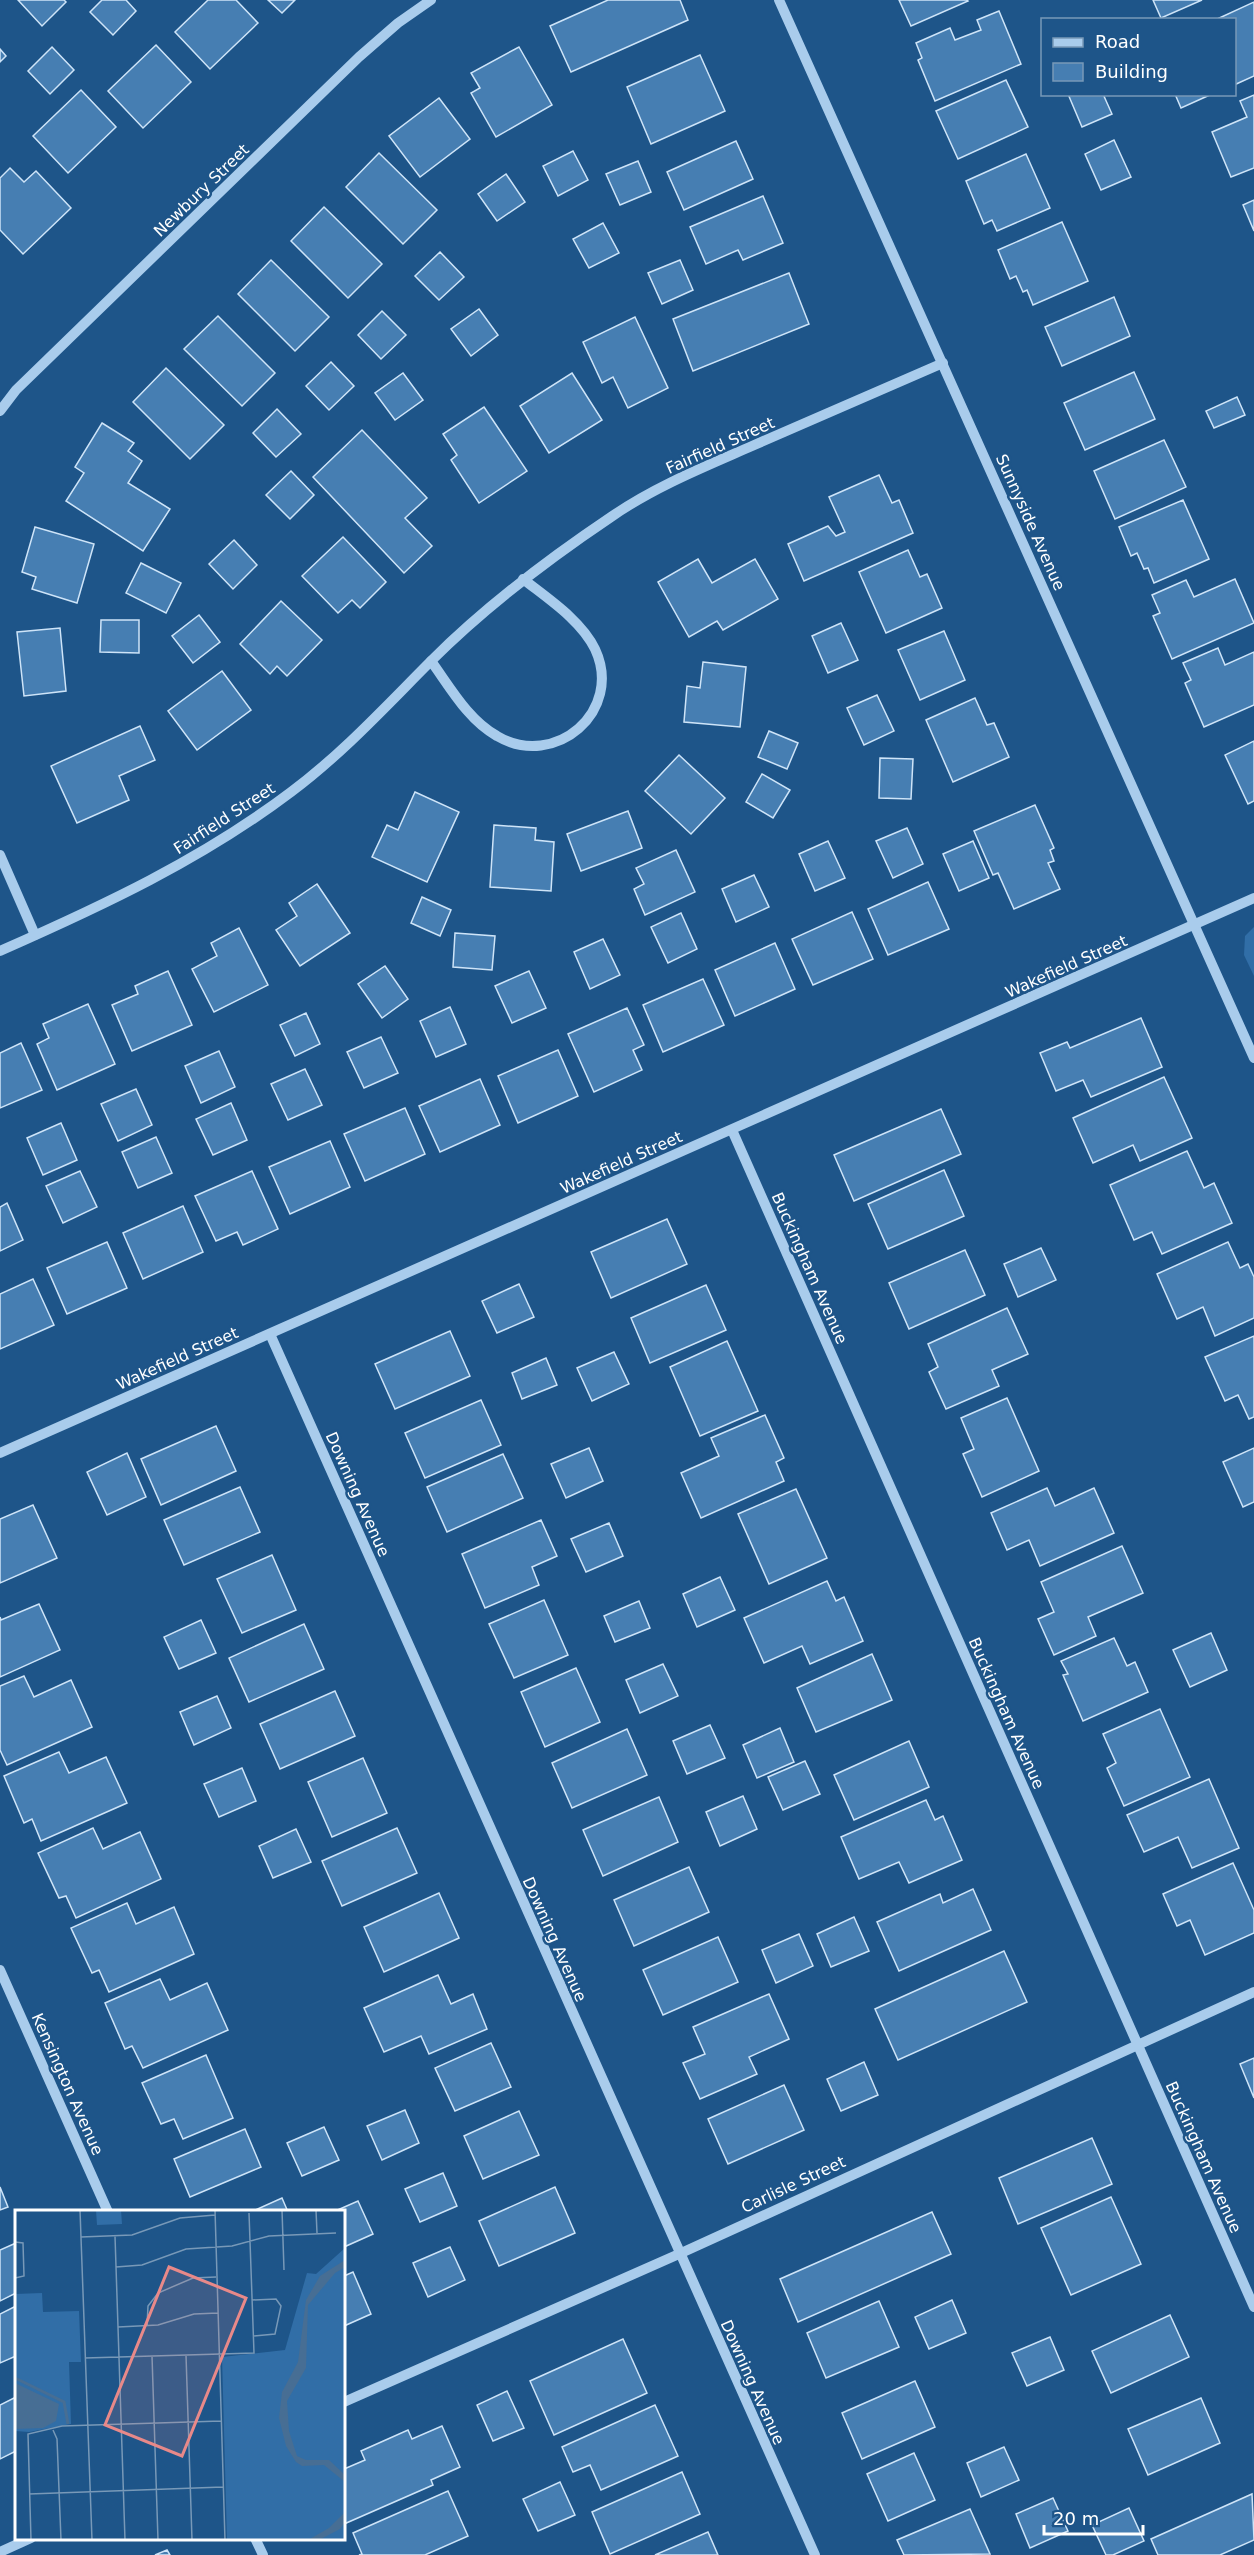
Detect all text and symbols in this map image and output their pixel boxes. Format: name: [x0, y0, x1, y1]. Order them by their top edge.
legend: [1041, 18, 1236, 96]
text: Road: [1095, 31, 1140, 52]
text: Building: [1095, 61, 1168, 82]
street label: Newbury Street: [150, 140, 253, 241]
street label: Fairfield Street: [663, 413, 777, 478]
street label: Sunnyside Avenue: [992, 451, 1069, 593]
street label: Fairfield Street: [170, 779, 278, 858]
street label: Wakefield Street: [1002, 931, 1130, 1002]
street label: Wakefield Street: [557, 1127, 685, 1198]
street label: Buckingham Avenue: [768, 1189, 852, 1347]
street label: Wakefield Street: [113, 1323, 241, 1394]
street label: Downing Avenue: [321, 1429, 394, 1560]
street label: Buckingham Avenue: [965, 1634, 1049, 1792]
street label: Downing Avenue: [518, 1874, 591, 2005]
street label: Kensington Avenue: [28, 2010, 107, 2158]
street label: Buckingham Avenue: [1162, 2078, 1246, 2236]
street label: Carlisle Street: [738, 2152, 848, 2217]
inset map: [15, 2210, 345, 2540]
street label: Downing Avenue: [716, 2317, 789, 2448]
scale bar: [1044, 2498, 1143, 2536]
text: 20 m: [1053, 2508, 1099, 2529]

